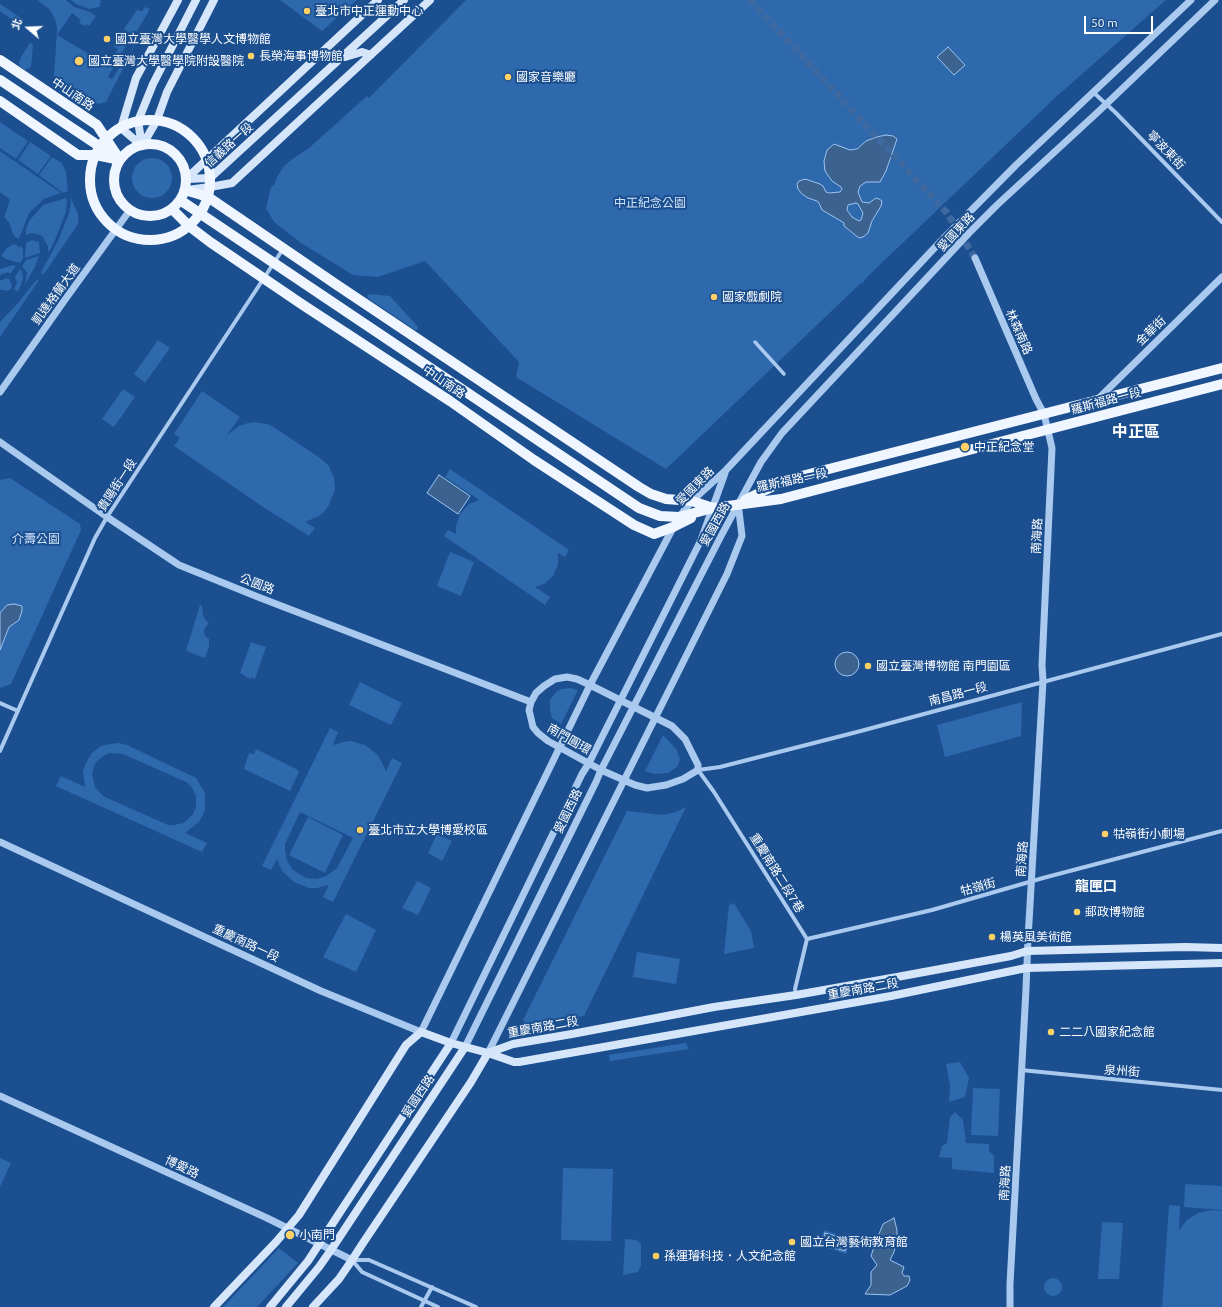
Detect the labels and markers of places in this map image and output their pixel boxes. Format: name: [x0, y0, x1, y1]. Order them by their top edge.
place label: 臺北市中正運動中心: [315, 4, 423, 18]
marker: 臺北市中正運動中心: [302, 6, 312, 16]
place label: 國立臺灣大學醫學人文博物館: [115, 32, 271, 46]
marker: 國立臺灣大學醫學人文博物館: [102, 34, 112, 44]
place label: 長榮海事博物館: [259, 49, 343, 63]
marker: 長榮海事博物館: [246, 51, 256, 61]
place label: 國立臺灣大學醫學院附設醫院: [88, 54, 244, 68]
marker: 國立臺灣大學醫學院附設醫院: [73, 55, 85, 67]
place label: 國家音樂廳: [516, 70, 576, 84]
marker: 國家音樂廳: [503, 72, 513, 82]
place label: 國家戲劇院: [722, 290, 782, 304]
marker: 國家戲劇院: [709, 292, 719, 302]
place label: 中正紀念堂: [974, 440, 1034, 454]
marker: 中正紀念堂: [959, 441, 971, 453]
place label: 國立臺灣博物館 南門園區: [876, 659, 1011, 673]
marker: 國立臺灣博物館 南門園區: [863, 661, 873, 671]
place label: 臺北市立大學博愛校區: [368, 823, 488, 837]
marker: 臺北市立大學博愛校區: [355, 825, 365, 835]
place label: 牯嶺街小劇場: [1113, 827, 1185, 841]
marker: 牯嶺街小劇場: [1100, 829, 1110, 839]
place label: 郵政博物館: [1085, 905, 1145, 919]
marker: 郵政博物館: [1072, 907, 1082, 917]
place label: 楊英風美術館: [1000, 930, 1072, 944]
marker: 楊英風美術館: [987, 932, 997, 942]
place label: 二二八國家紀念館: [1059, 1025, 1155, 1039]
marker: 二二八國家紀念館: [1046, 1027, 1056, 1037]
place label: 小南門: [299, 1228, 335, 1242]
marker: 小南門: [284, 1229, 296, 1241]
place label: 國立台灣藝術教育館: [800, 1235, 908, 1249]
marker: 國立台灣藝術教育館: [787, 1237, 797, 1247]
place label: 孫運璿科技．人文紀念館: [664, 1249, 796, 1263]
marker: 孫運璿科技．人文紀念館: [651, 1251, 661, 1261]

